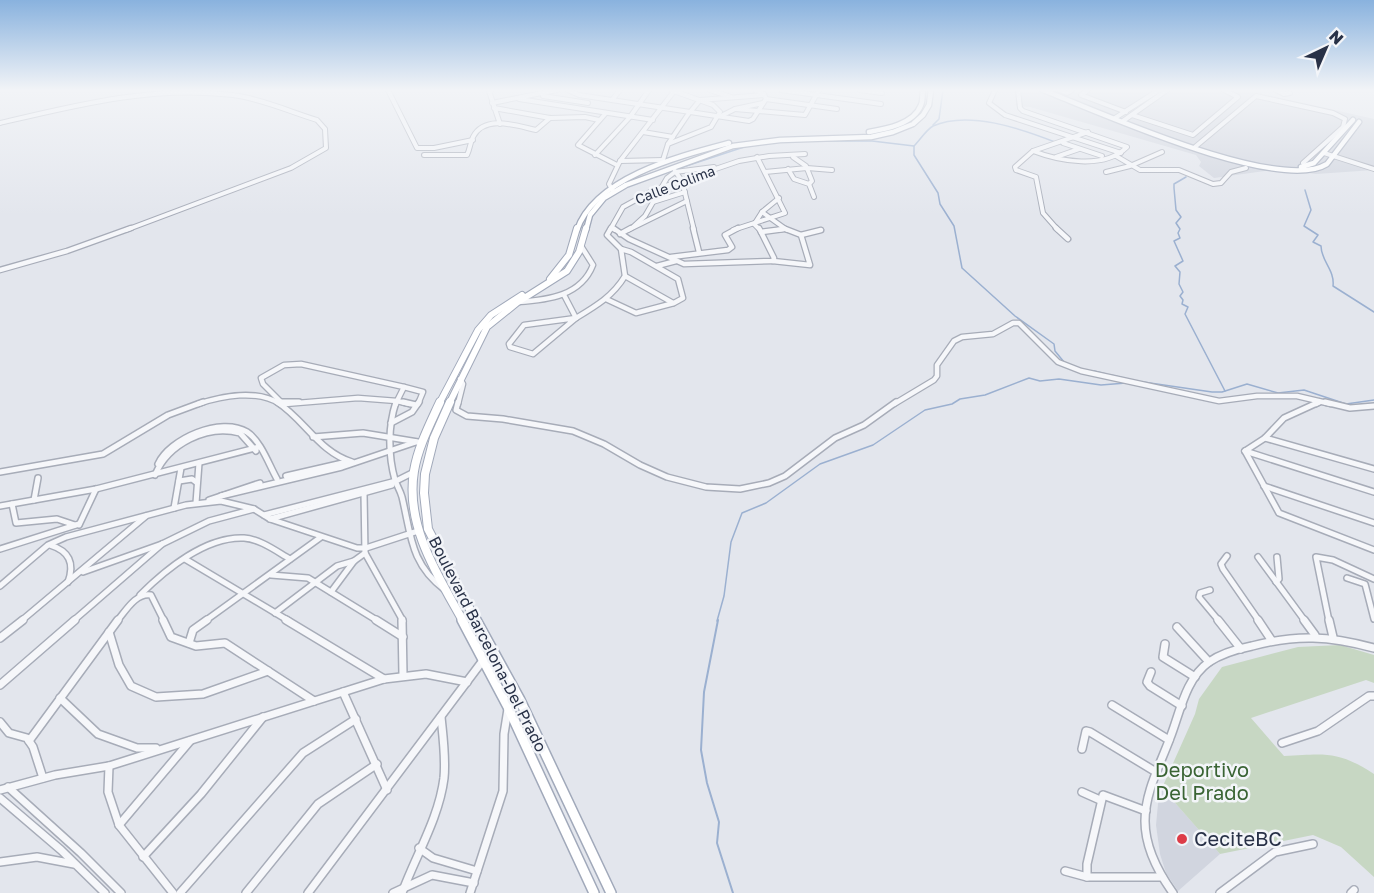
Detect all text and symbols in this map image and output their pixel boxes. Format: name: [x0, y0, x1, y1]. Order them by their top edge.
north arrow: [1296, 18, 1356, 78]
text: N: [1325, 26, 1348, 49]
street label: Calle Colima: [632, 161, 717, 208]
street label: Boulevard Barcelona-Del Prado: [425, 533, 551, 755]
park label: Deportivo Del Prado: [1155, 757, 1249, 804]
place label: CeciteBC: [1194, 826, 1282, 850]
marker: CeciteBC: [1175, 832, 1189, 846]

